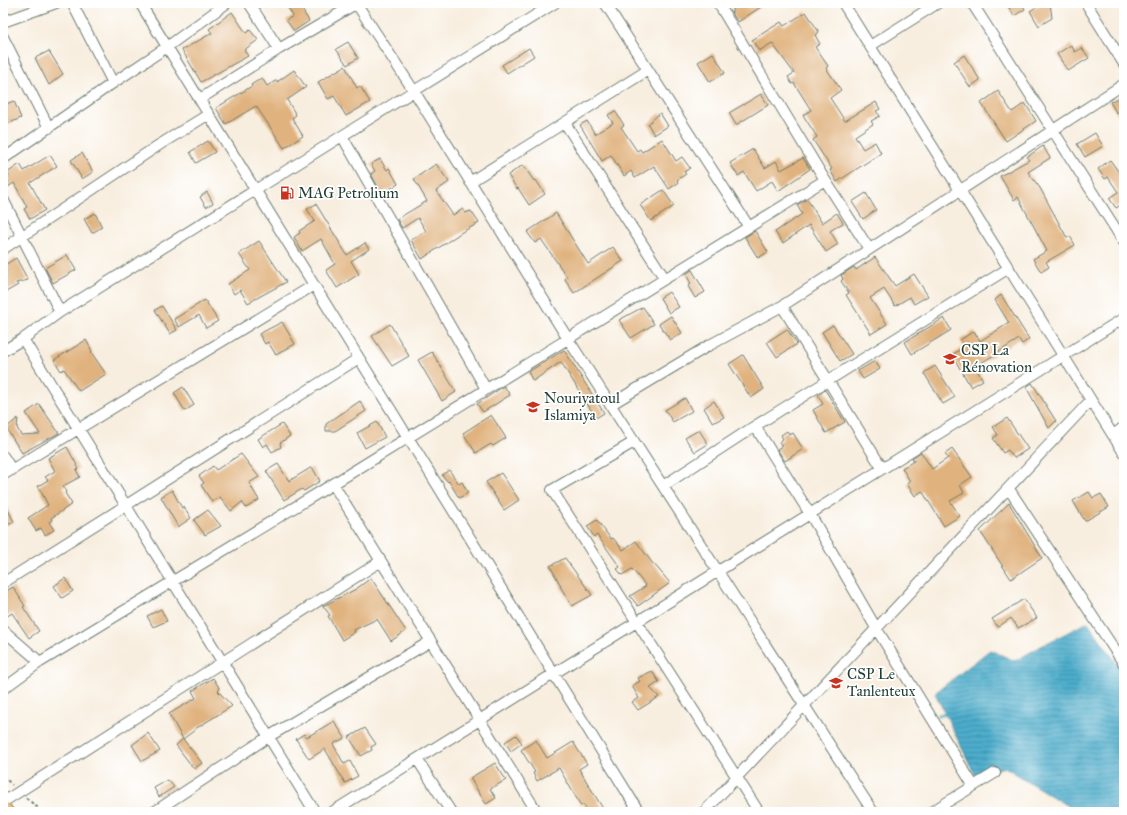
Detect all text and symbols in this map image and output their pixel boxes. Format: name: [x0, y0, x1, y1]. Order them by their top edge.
place label: MAG Petrolium: [298, 184, 399, 202]
fuel station icon: MAG Petrolium: [279, 185, 295, 201]
place label: CSP La Rénovation: [961, 341, 1032, 376]
school or university icon: CSP La Rénovation: [942, 351, 958, 367]
place label: Nouriyatoul Islamiya: [544, 389, 621, 424]
school or university icon: Nouriyatoul Islamiya: [525, 399, 541, 415]
place label: CSP Le Tanlenteux: [847, 665, 916, 700]
school or university icon: CSP Le Tanlenteux: [828, 675, 844, 691]

